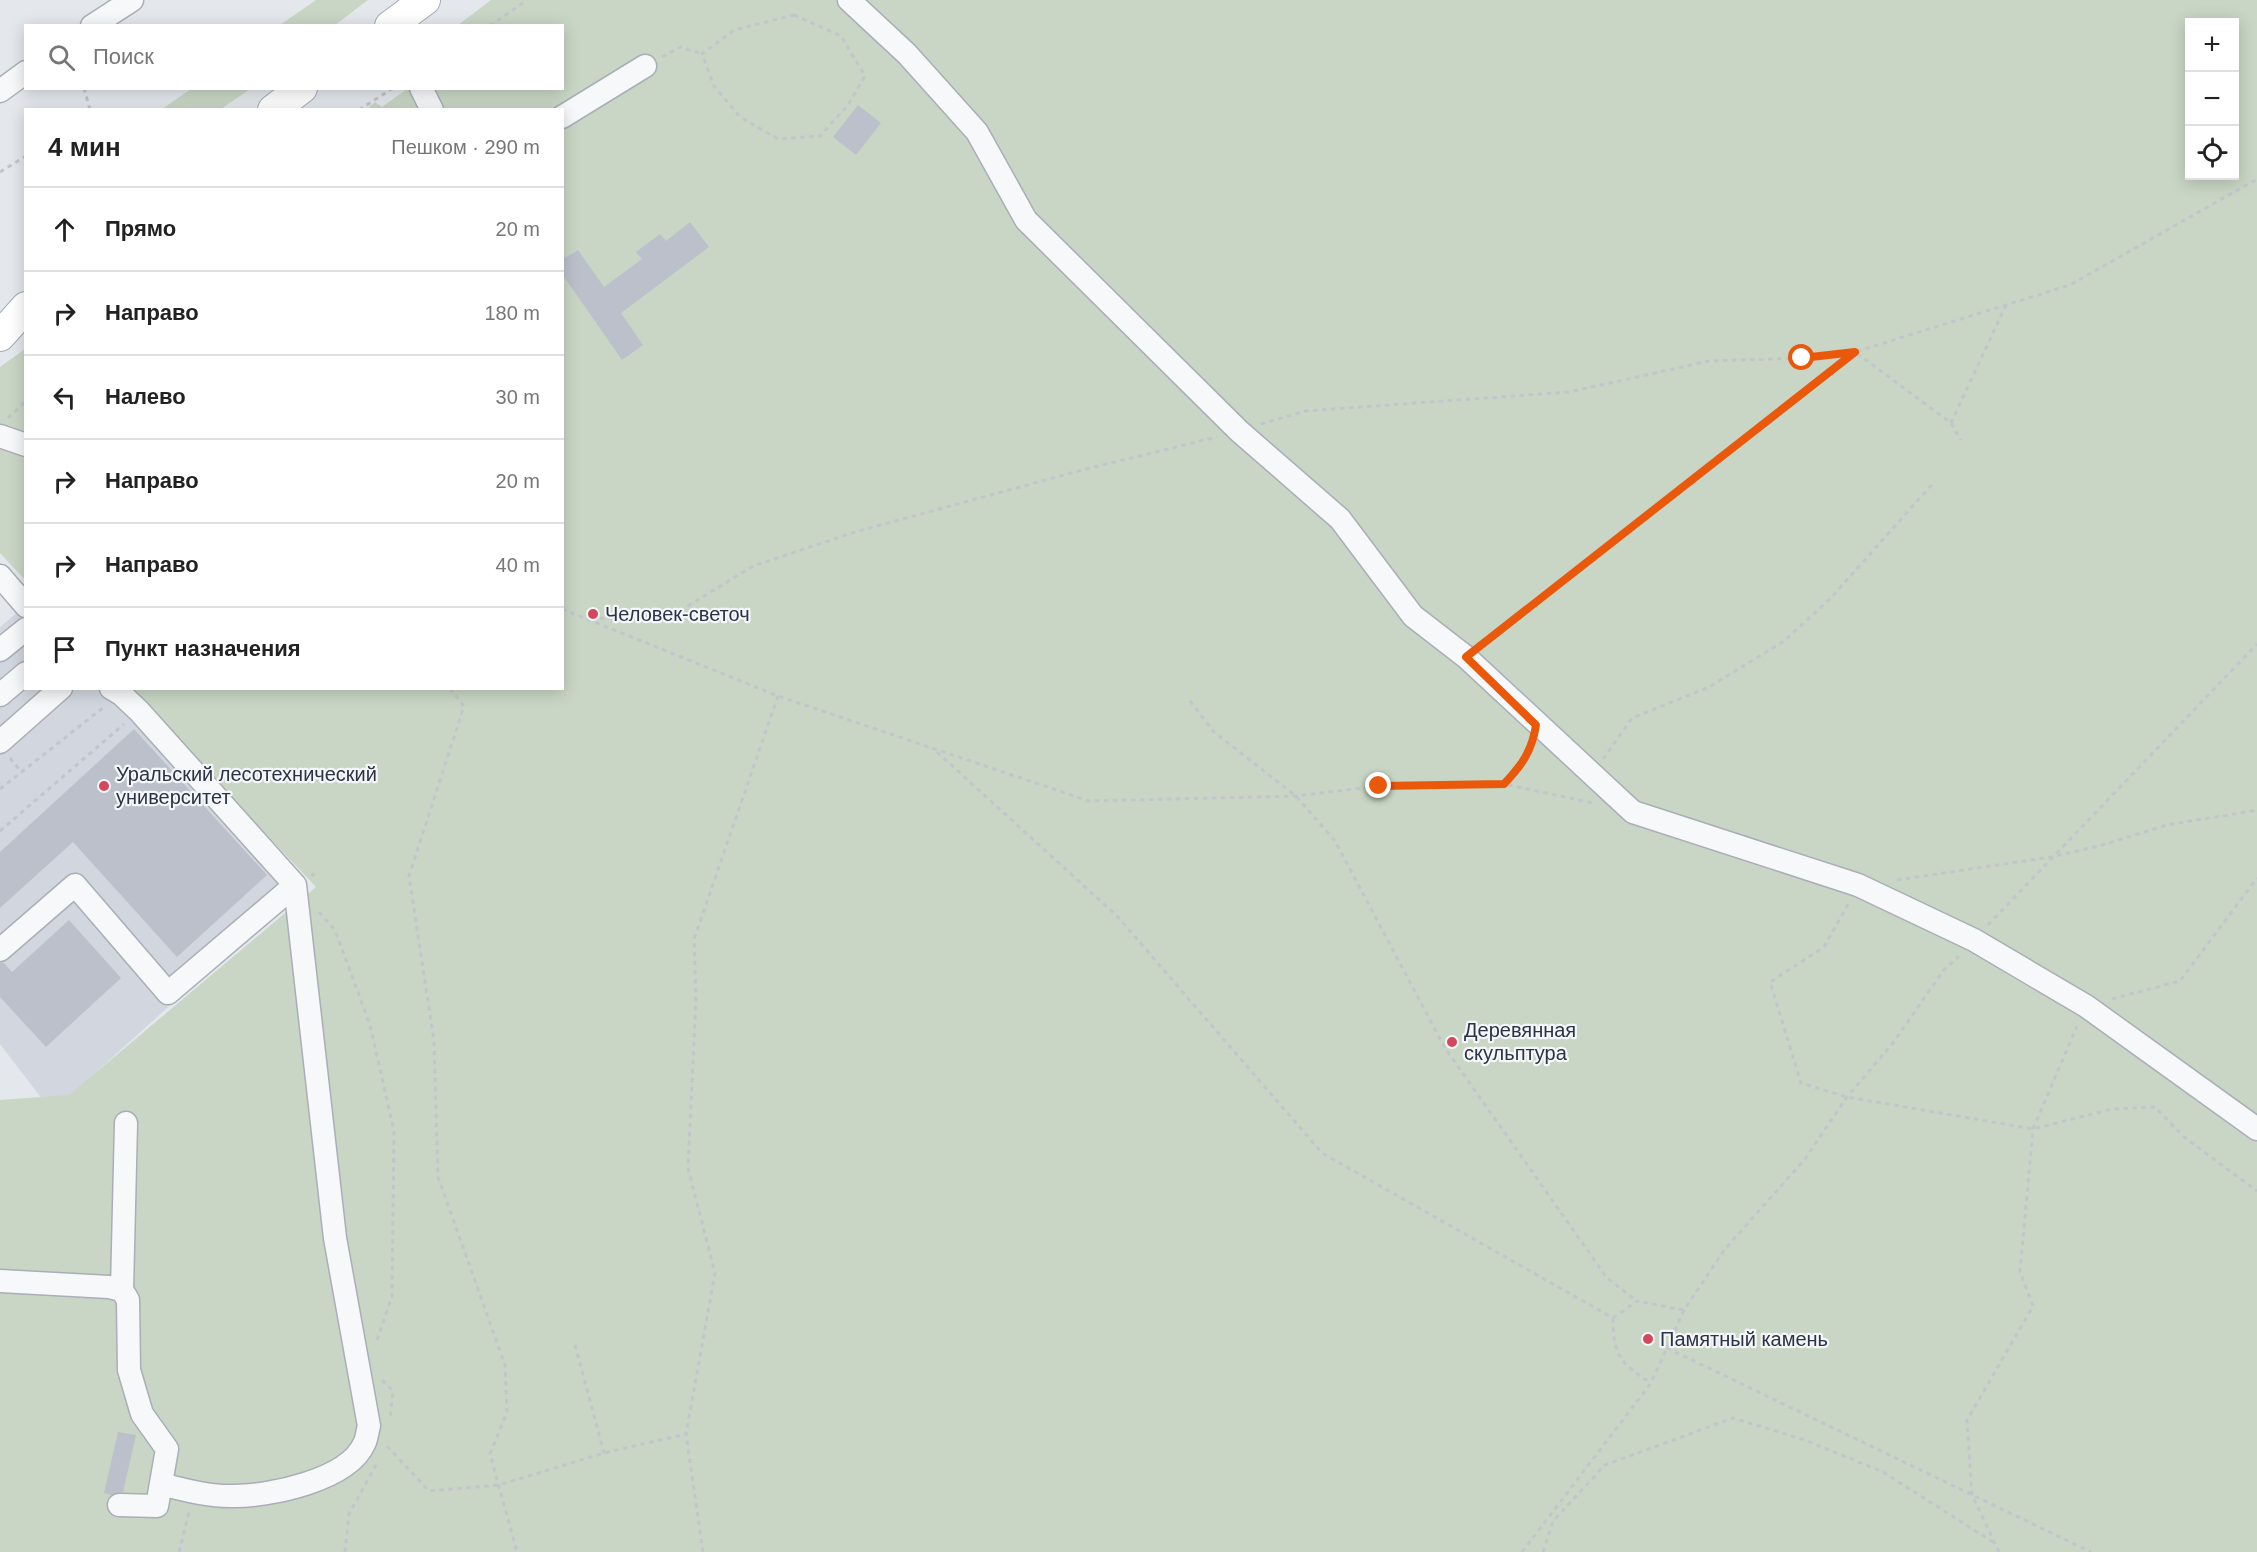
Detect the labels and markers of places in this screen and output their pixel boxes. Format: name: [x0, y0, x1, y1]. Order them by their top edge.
place label: Человек-светоч: [605, 603, 750, 625]
marker: Человек-светоч: [586, 607, 600, 621]
place label: Уральский лесотехнический университет: [116, 763, 377, 808]
marker: Уральский лесотехнический университет: [97, 779, 111, 793]
place label: Деревянная скульптура: [1464, 1019, 1576, 1064]
marker: Деревянная скульптура: [1445, 1035, 1459, 1049]
place label: Памятный камень: [1660, 1328, 1828, 1350]
marker: Памятный камень: [1641, 1332, 1655, 1346]

